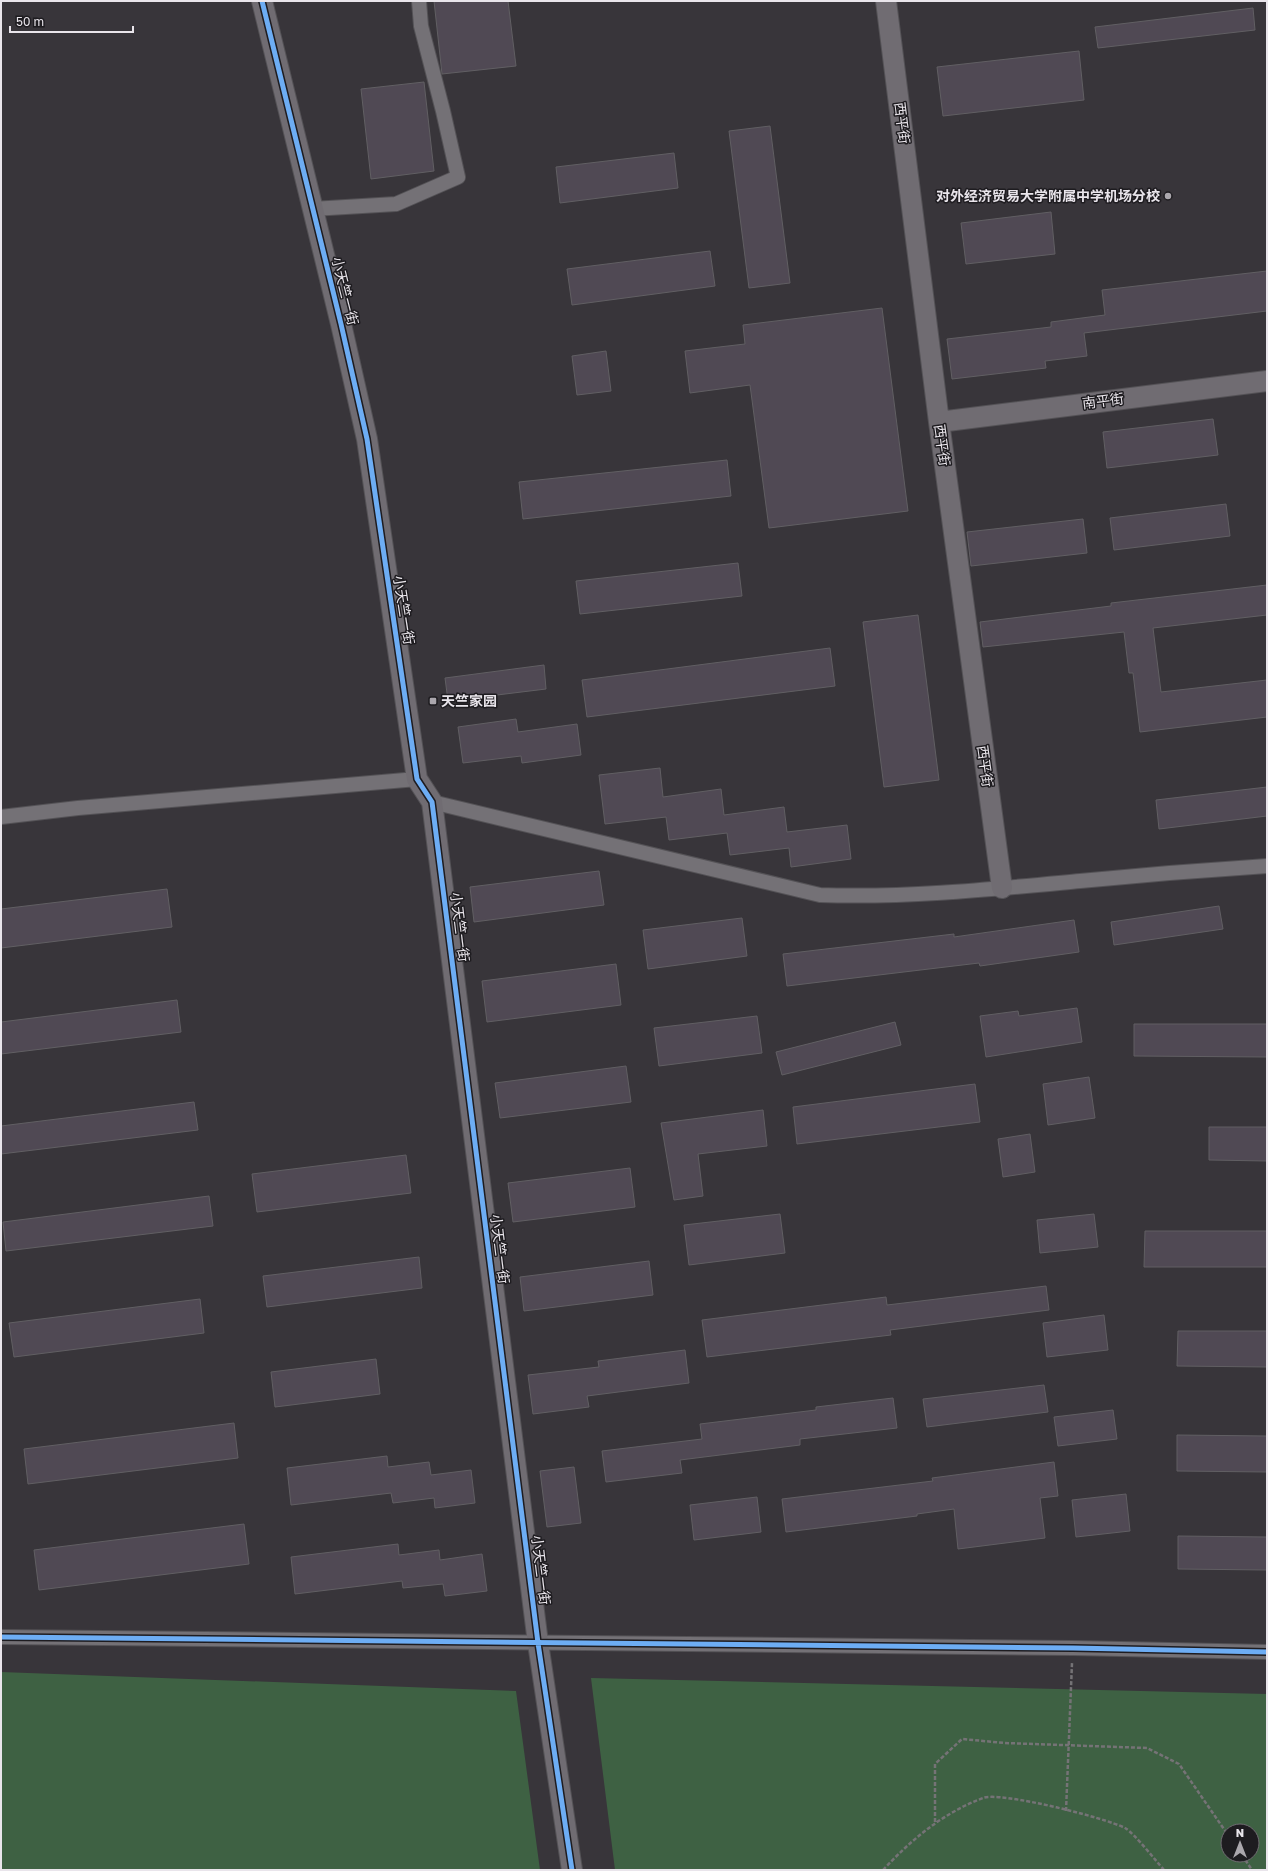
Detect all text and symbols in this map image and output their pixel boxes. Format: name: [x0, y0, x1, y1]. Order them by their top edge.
scale bar: [10, 8, 133, 34]
text: 50 m: [16, 14, 44, 29]
street label: 西平街: [892, 101, 913, 145]
place label: 对外经济贸易大学附属中学机场分校: [936, 187, 1160, 204]
marker: 对外经济贸易大学附属中学机场分校: [1163, 191, 1173, 201]
street label: 小天竺一街: [329, 255, 362, 327]
street label: 南平街: [1081, 390, 1125, 411]
street label: 西平街: [931, 423, 954, 467]
street label: 小天竺一街: [391, 574, 418, 646]
place label: 天竺家园: [441, 692, 497, 709]
marker: 天竺家园: [428, 696, 438, 706]
street label: 西平街: [974, 744, 997, 788]
street label: 小天竺一街: [448, 891, 473, 963]
street label: 小天竺一街: [488, 1213, 513, 1285]
street label: 小天竺一街: [529, 1534, 554, 1606]
north arrow: [1220, 1823, 1260, 1863]
text: N: [1236, 1826, 1244, 1839]

